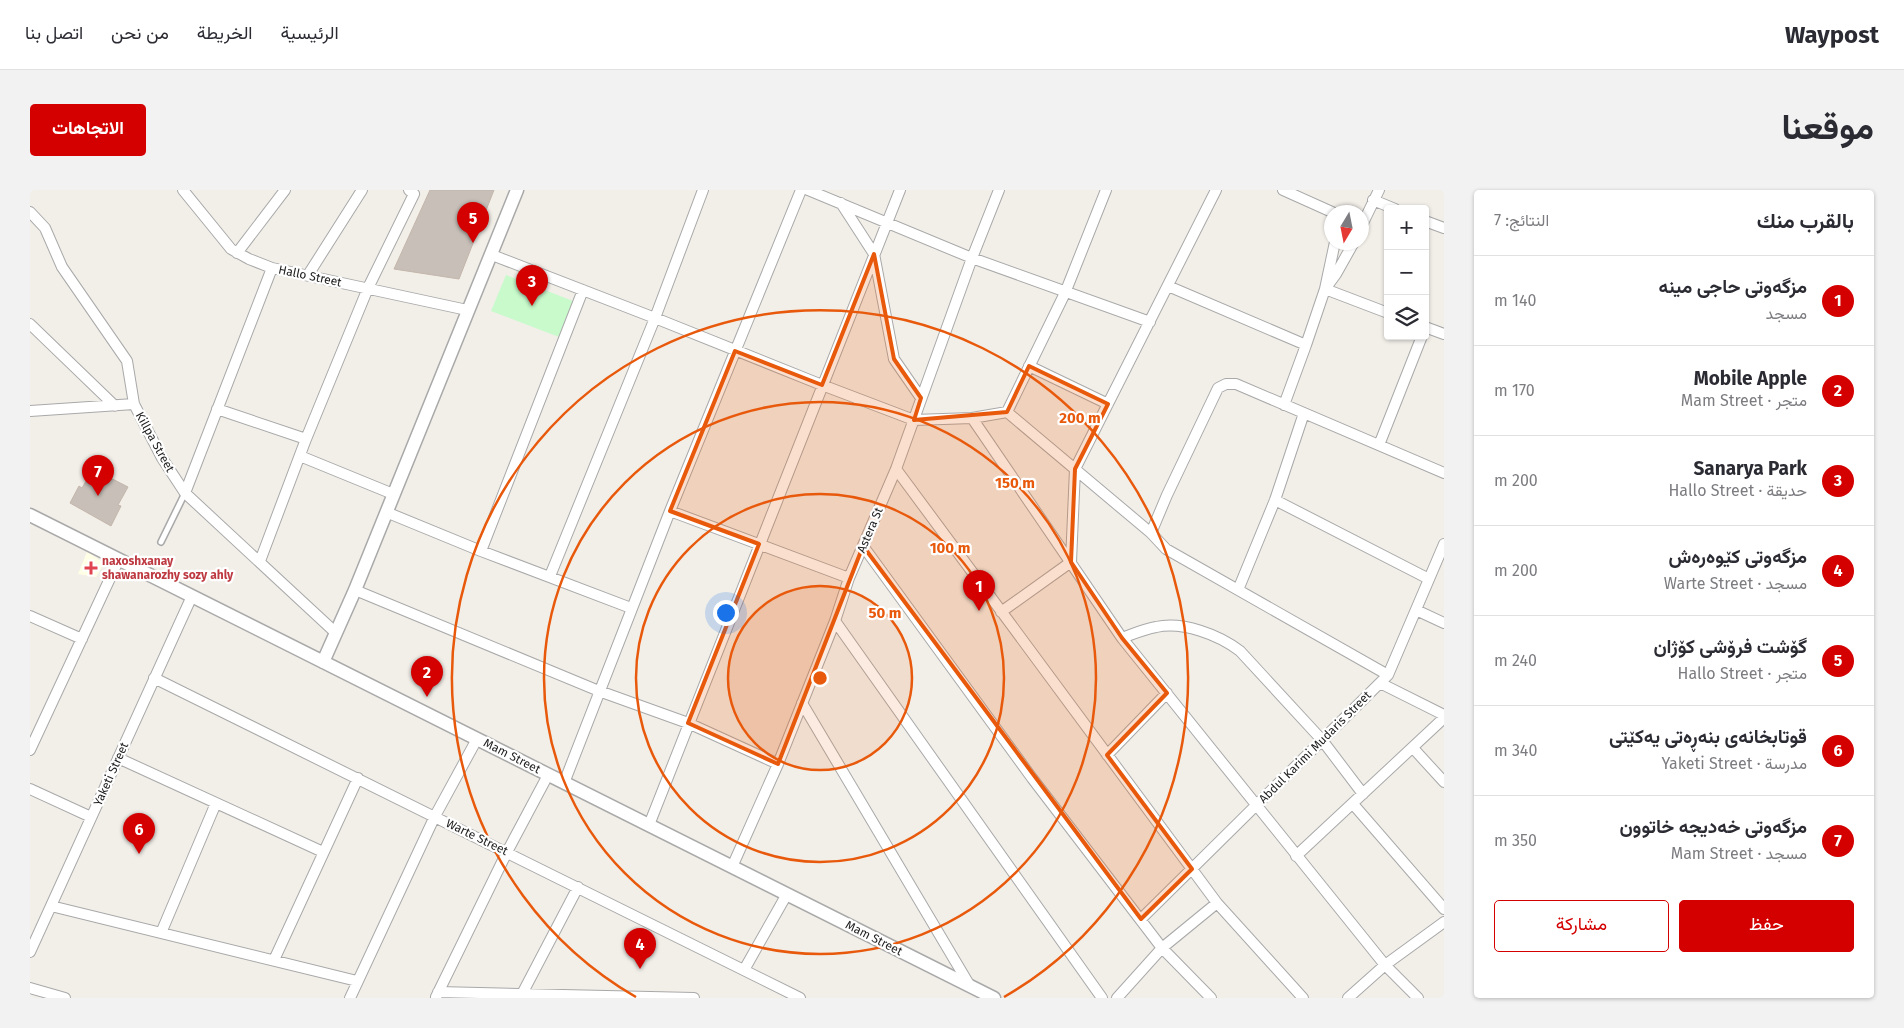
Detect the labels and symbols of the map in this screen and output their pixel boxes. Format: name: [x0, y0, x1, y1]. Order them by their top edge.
pin: 5: [457, 202, 489, 243]
north arrow: [1324, 205, 1369, 250]
street label: Hallo Street: [277, 262, 344, 290]
pin: 3: [516, 265, 548, 306]
street label: Killpa Street: [133, 409, 178, 475]
text: 200 m: [1059, 409, 1101, 427]
pin: 7: [82, 455, 114, 496]
text: 150 m: [995, 474, 1035, 492]
street label: Astera St: [854, 505, 886, 555]
text: 100 m: [930, 539, 970, 557]
place label: naxoshxanay shawanarozhy sozy ahly: [102, 554, 234, 582]
marker: naxoshxanay shawanarozhy sozy ahly: [84, 561, 98, 575]
pin: 1: [963, 570, 995, 611]
your location: [713, 600, 739, 626]
text: 50 m: [868, 604, 902, 622]
pin: 2: [411, 656, 443, 697]
centre of rings: [811, 669, 829, 687]
street label: Abdul Karimi Mudaris Street: [1256, 688, 1374, 806]
street label: Mam Street: [481, 736, 543, 777]
street label: Yaketi Street: [91, 739, 132, 808]
pin: 6: [123, 813, 155, 854]
street label: Warte Street: [444, 816, 511, 858]
street label: Mam Street: [843, 918, 905, 959]
pin: 4: [624, 928, 656, 969]

